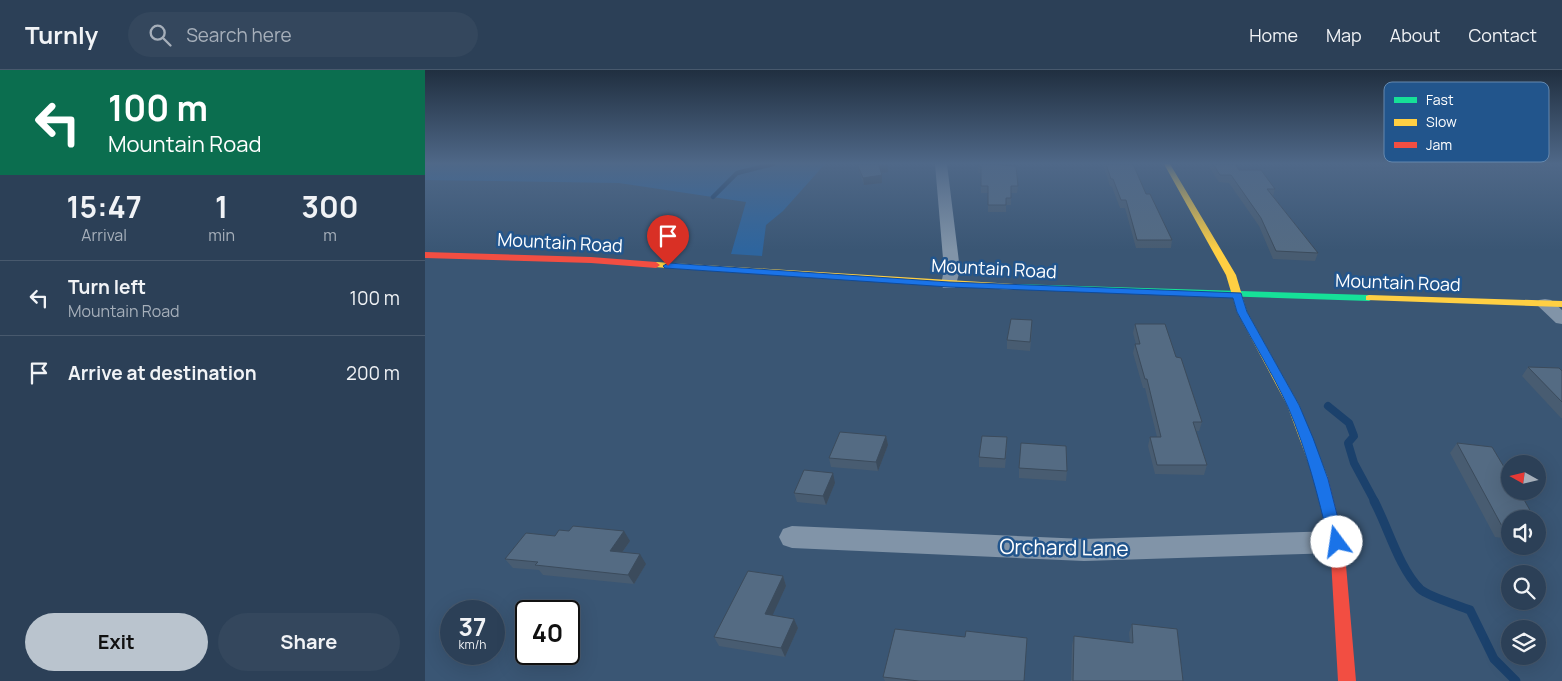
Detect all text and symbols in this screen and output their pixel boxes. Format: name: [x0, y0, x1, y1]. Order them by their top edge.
search box: [128, 12, 478, 57]
text: Turnly: [25, 18, 98, 51]
icon: search: [146, 21, 174, 49]
text: Search here: [186, 22, 292, 48]
text: Home: [1249, 23, 1298, 47]
text: Map: [1326, 23, 1362, 47]
text: About: [1390, 23, 1440, 47]
text: Contact: [1468, 23, 1537, 47]
legend: [1384, 82, 1549, 162]
text: 100 m: [108, 84, 208, 132]
icon: left: [25, 90, 90, 155]
text: Fast: [1426, 90, 1454, 109]
text: Slow: [1426, 112, 1457, 131]
text: Mountain Road: [108, 129, 261, 159]
text: Jam: [1426, 135, 1452, 154]
text: 15:47: [66, 186, 142, 227]
text: 1: [215, 186, 228, 227]
text: 300: [302, 186, 358, 227]
pin: [647, 215, 689, 266]
icon: arrive: [654, 222, 682, 250]
text: Arrival: [81, 224, 127, 246]
text: min: [208, 224, 235, 246]
text: m: [323, 224, 337, 246]
street label: Mountain Road: [497, 227, 623, 257]
street label: Mountain Road: [931, 253, 1057, 283]
street label: Mountain Road: [1335, 268, 1461, 296]
text: Turn left: [68, 274, 146, 300]
icon: left: [25, 284, 53, 312]
text: 100 m: [349, 285, 400, 311]
text: Mountain Road: [68, 300, 180, 322]
icon: arrive: [25, 359, 53, 387]
text: Arrive at destination: [68, 360, 257, 386]
text: 200 m: [346, 360, 400, 386]
north arrow: [1501, 455, 1546, 500]
map controls: [1501, 455, 1546, 665]
button: sound: [1501, 510, 1546, 555]
position arrow: [1310, 515, 1362, 567]
street label: Orchard Lane: [999, 532, 1129, 562]
button: search: [1501, 565, 1546, 610]
speed limit sign: 40: [515, 600, 580, 665]
text: 37: [459, 609, 486, 644]
button: Exit: [25, 613, 208, 671]
button: Share: [218, 613, 400, 671]
button: layers: [1501, 620, 1546, 665]
text: km/h: [459, 636, 486, 653]

